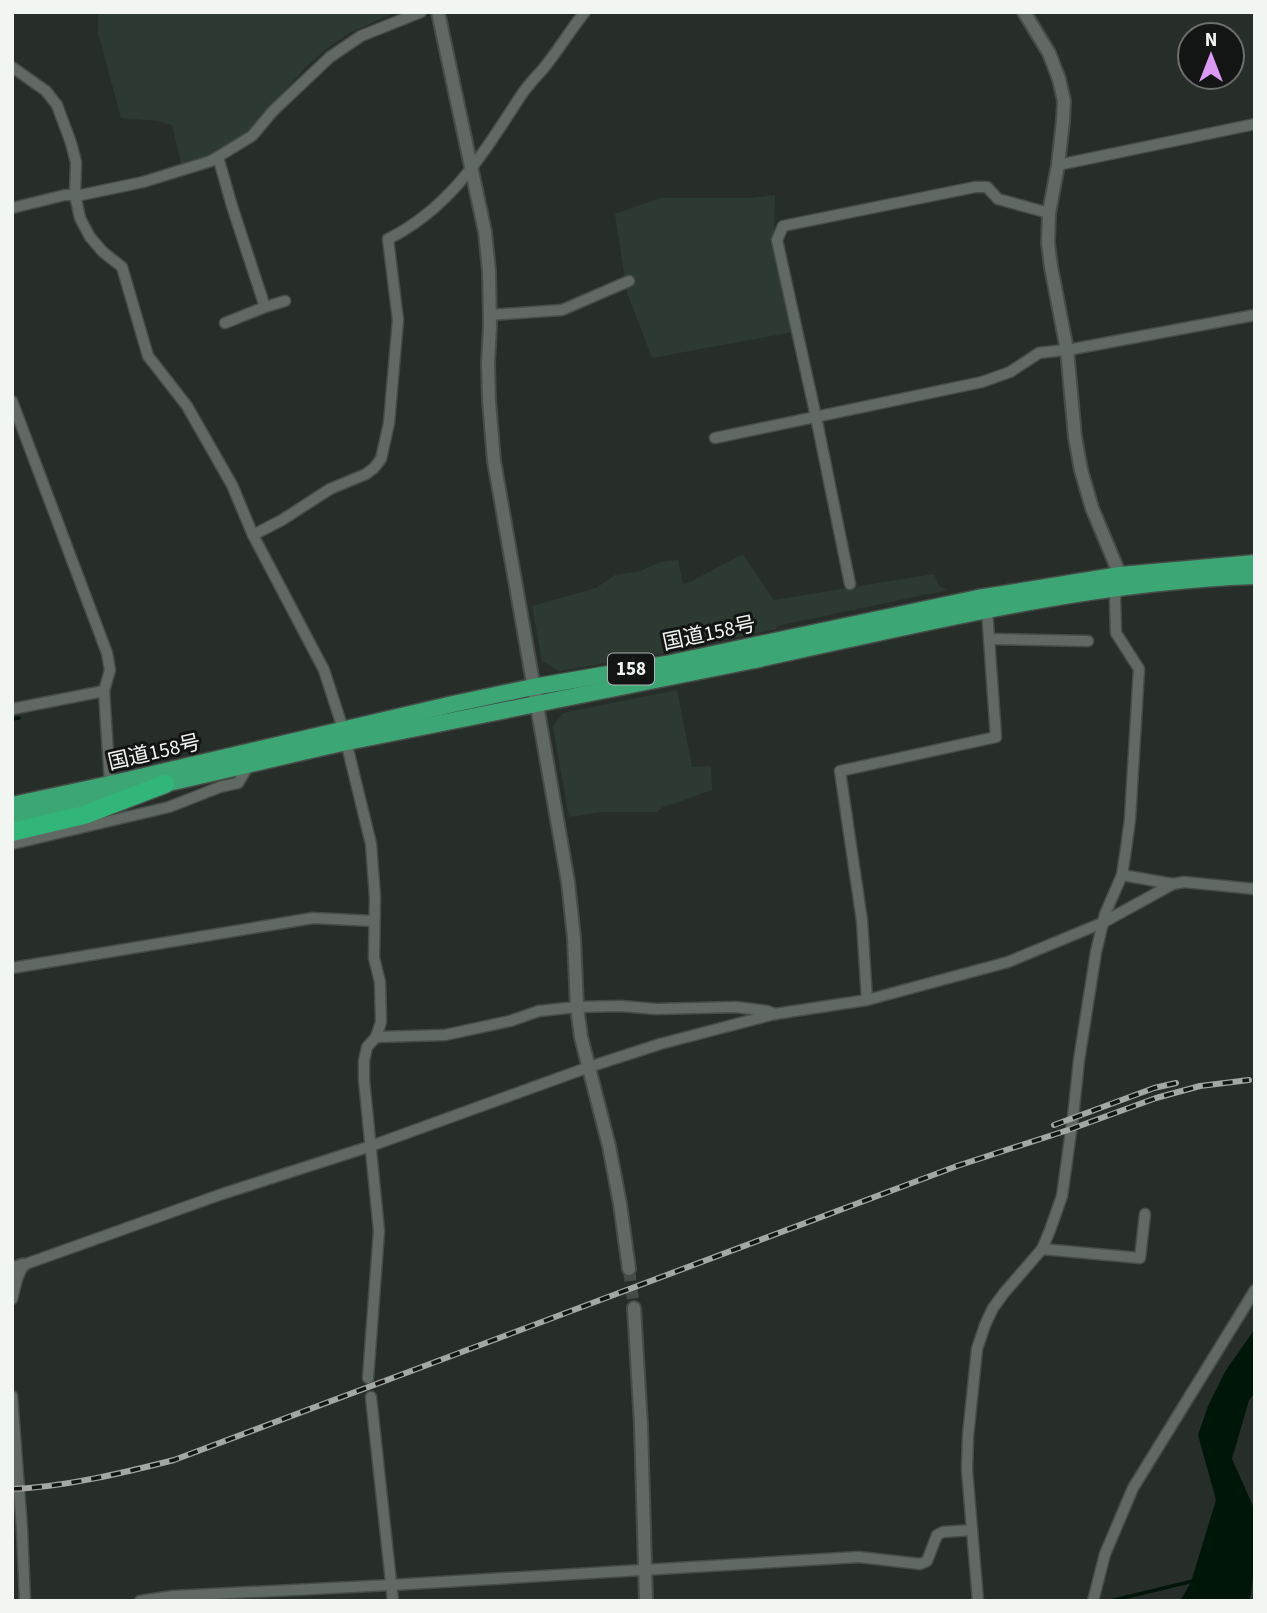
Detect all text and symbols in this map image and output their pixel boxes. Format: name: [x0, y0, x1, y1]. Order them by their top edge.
north arrow: [1176, 21, 1246, 91]
text: N: [1205, 27, 1217, 54]
street label: 国道158号: [660, 609, 758, 657]
road number: 158: [608, 654, 654, 684]
street label: 国道158号: [105, 727, 203, 777]

